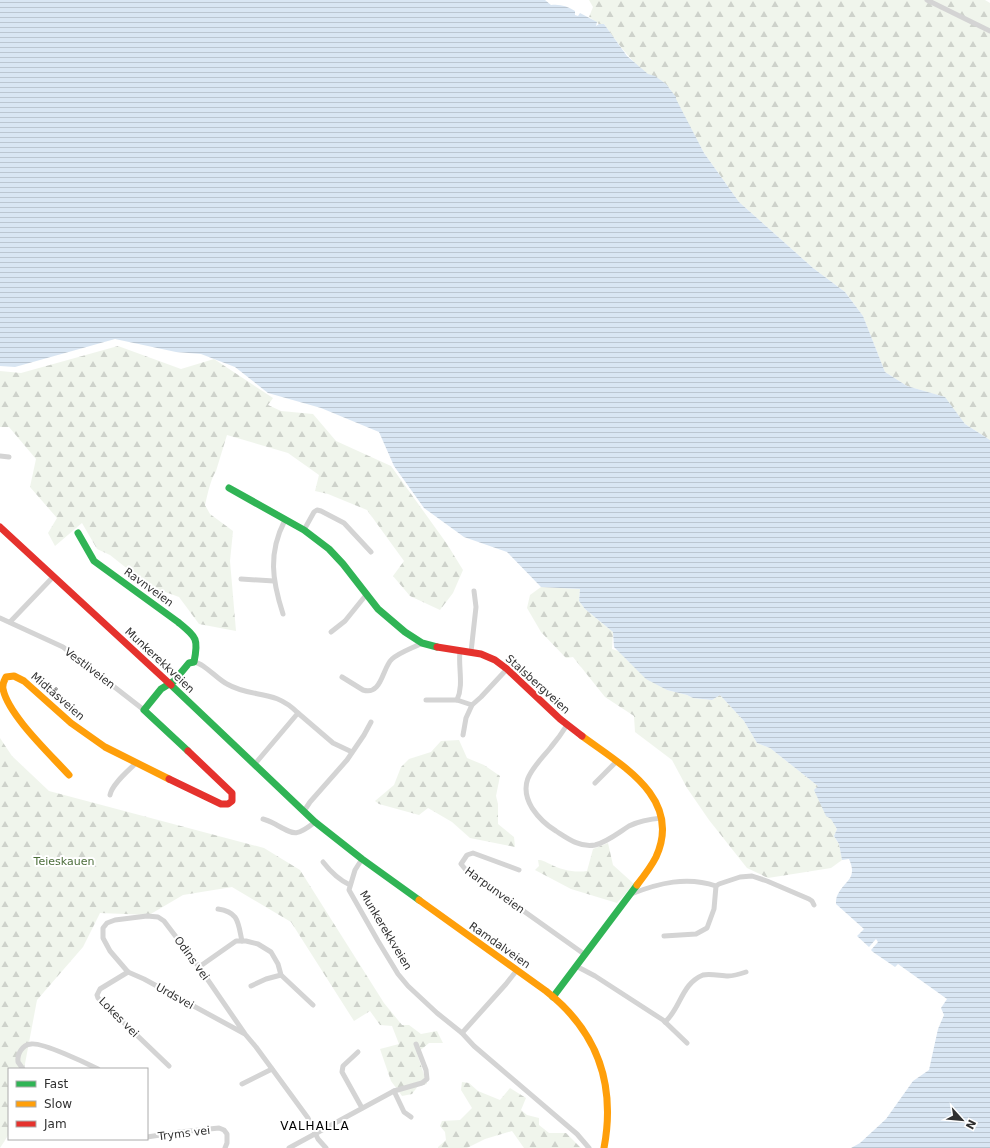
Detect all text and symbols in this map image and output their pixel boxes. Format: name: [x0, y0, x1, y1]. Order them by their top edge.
street label: Ravnveien: [122, 565, 176, 610]
street label: Munkerekkveien: [122, 625, 197, 696]
street label: Vestliveien: [62, 645, 117, 692]
street label: Stalsbergveien: [503, 652, 572, 717]
street label: Midtåsveien: [28, 670, 87, 723]
park label: Teieskauen: [33, 855, 94, 868]
street label: Harpunveien: [462, 864, 527, 916]
street label: Munkerekkveien: [357, 888, 414, 972]
street label: Ramdalveien: [467, 920, 533, 971]
street label: Odins vei: [171, 934, 212, 983]
street label: Urdsvei: [153, 981, 196, 1012]
street label: Lokes vei: [96, 995, 141, 1040]
legend: [8, 1068, 148, 1140]
text: Fast: [44, 1077, 68, 1091]
text: Slow: [44, 1097, 72, 1111]
north arrow: [942, 1100, 982, 1140]
text: Jam: [43, 1117, 67, 1131]
text: N: [963, 1117, 978, 1131]
district label: VALHALLA: [280, 1119, 350, 1133]
street label: Tryms vei: [156, 1124, 211, 1143]

